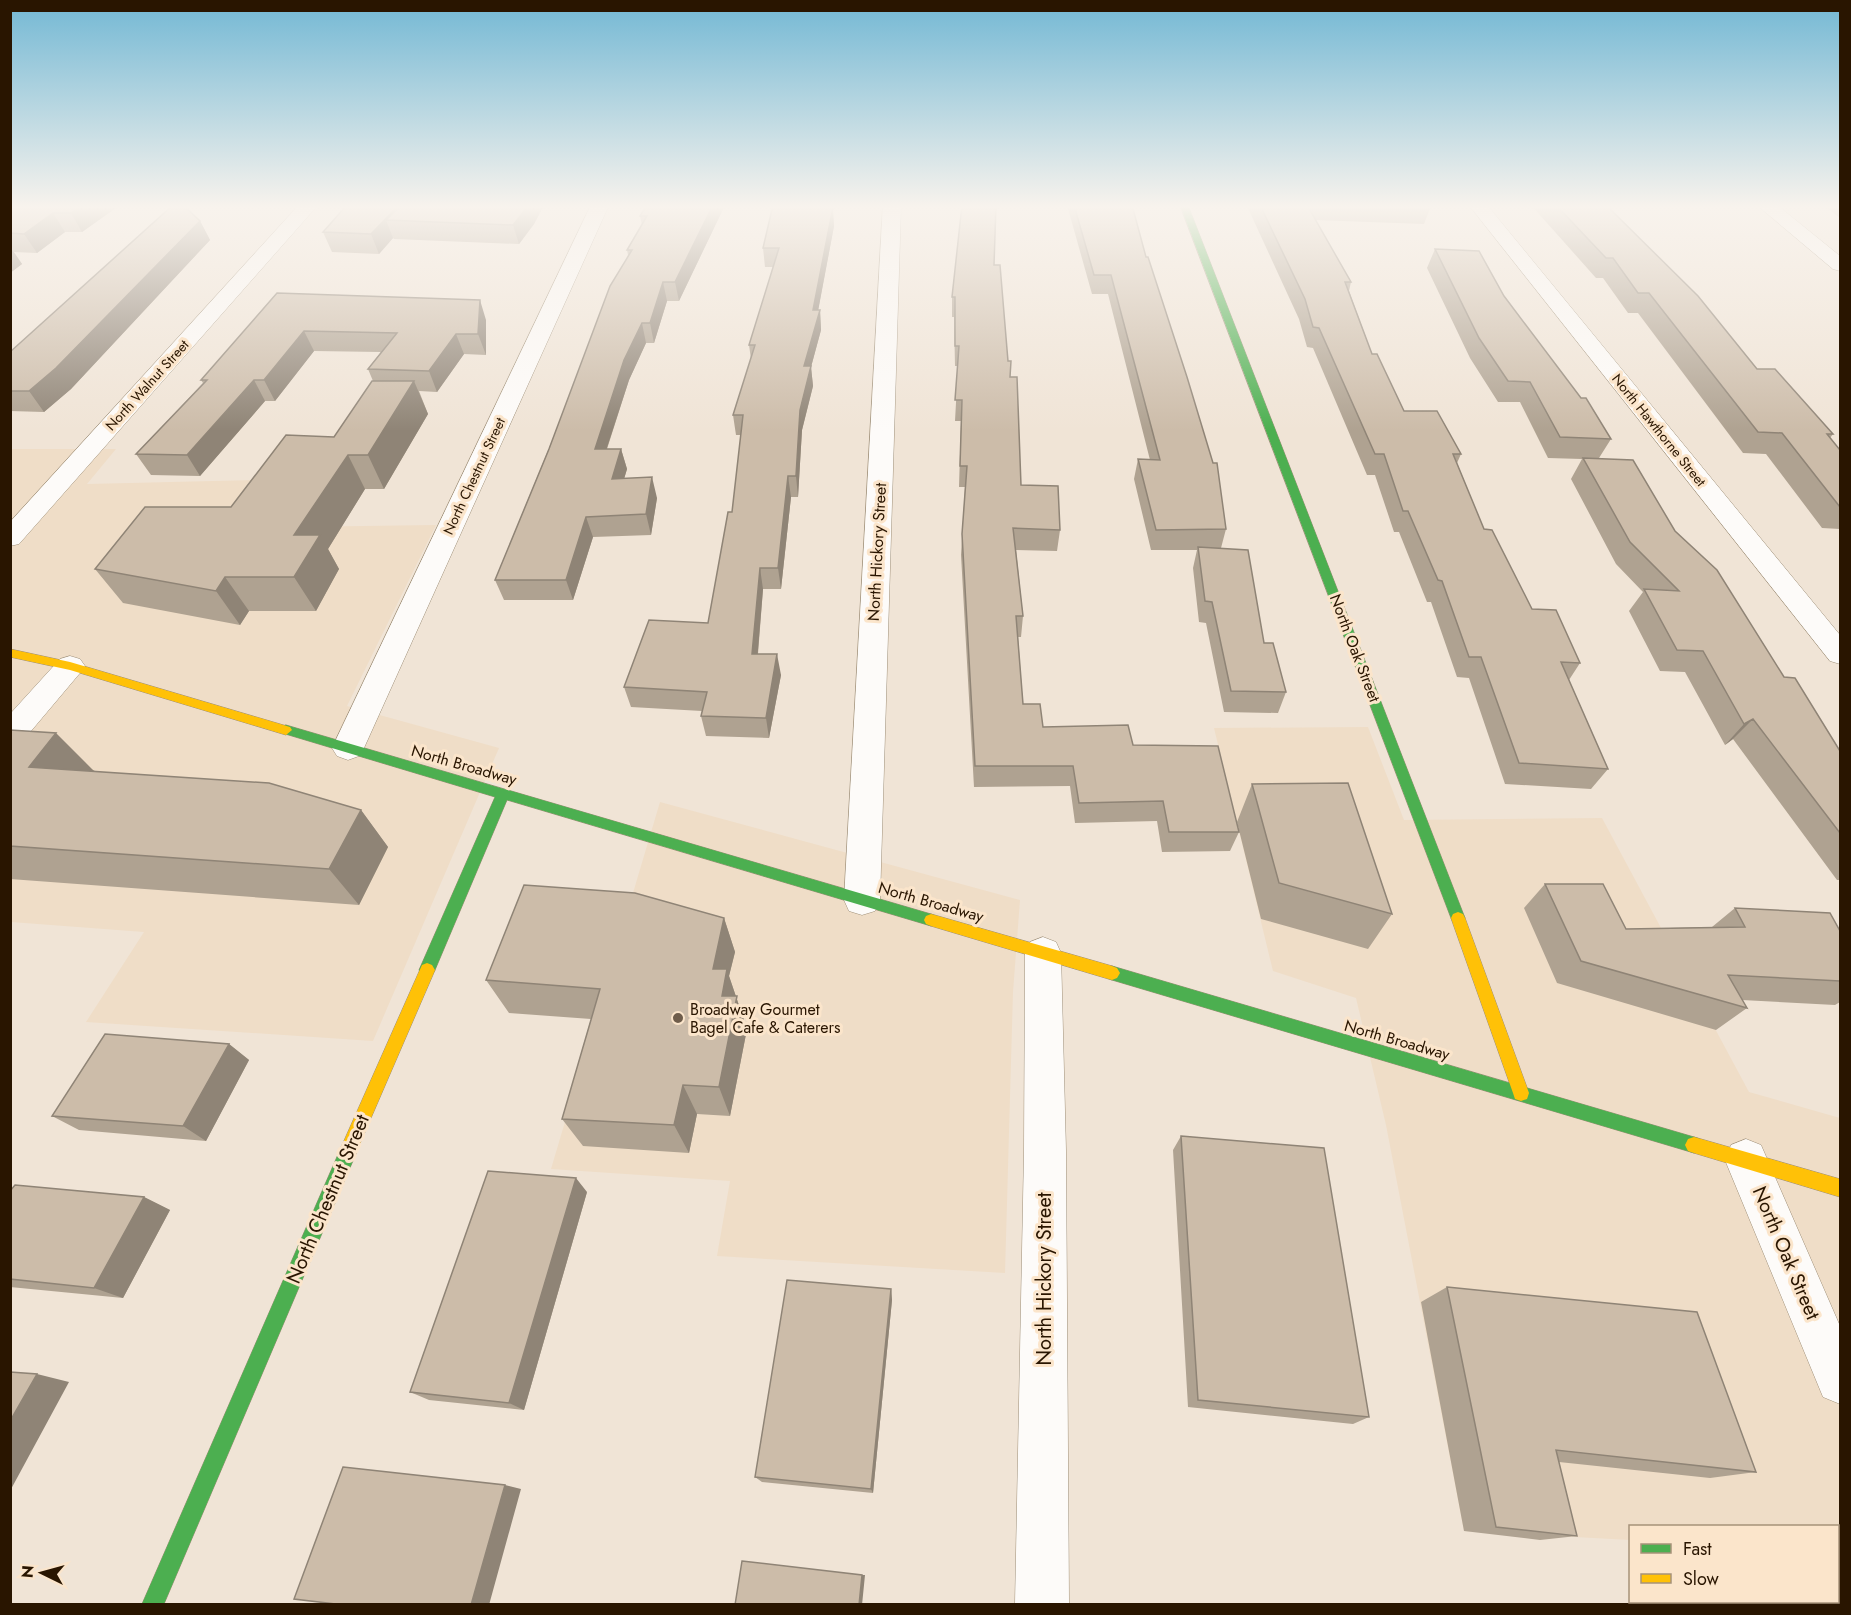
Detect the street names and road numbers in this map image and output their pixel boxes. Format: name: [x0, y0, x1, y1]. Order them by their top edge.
street label: North Walnut Street: [101, 335, 194, 435]
street label: North Hawthorne Street: [1607, 369, 1711, 491]
street label: North Chestnut Street: [438, 414, 510, 538]
street label: North Hickory Street: [862, 482, 892, 622]
street label: North Oak Street: [1324, 591, 1386, 705]
street label: North Broadway: [408, 739, 520, 791]
street label: North Broadway: [875, 876, 987, 928]
street label: North Broadway: [1341, 1014, 1453, 1066]
street label: North Chestnut Street: [279, 1110, 377, 1288]
street label: North Oak Street: [1745, 1182, 1827, 1324]
street label: North Hickory Street: [1030, 1192, 1059, 1366]

